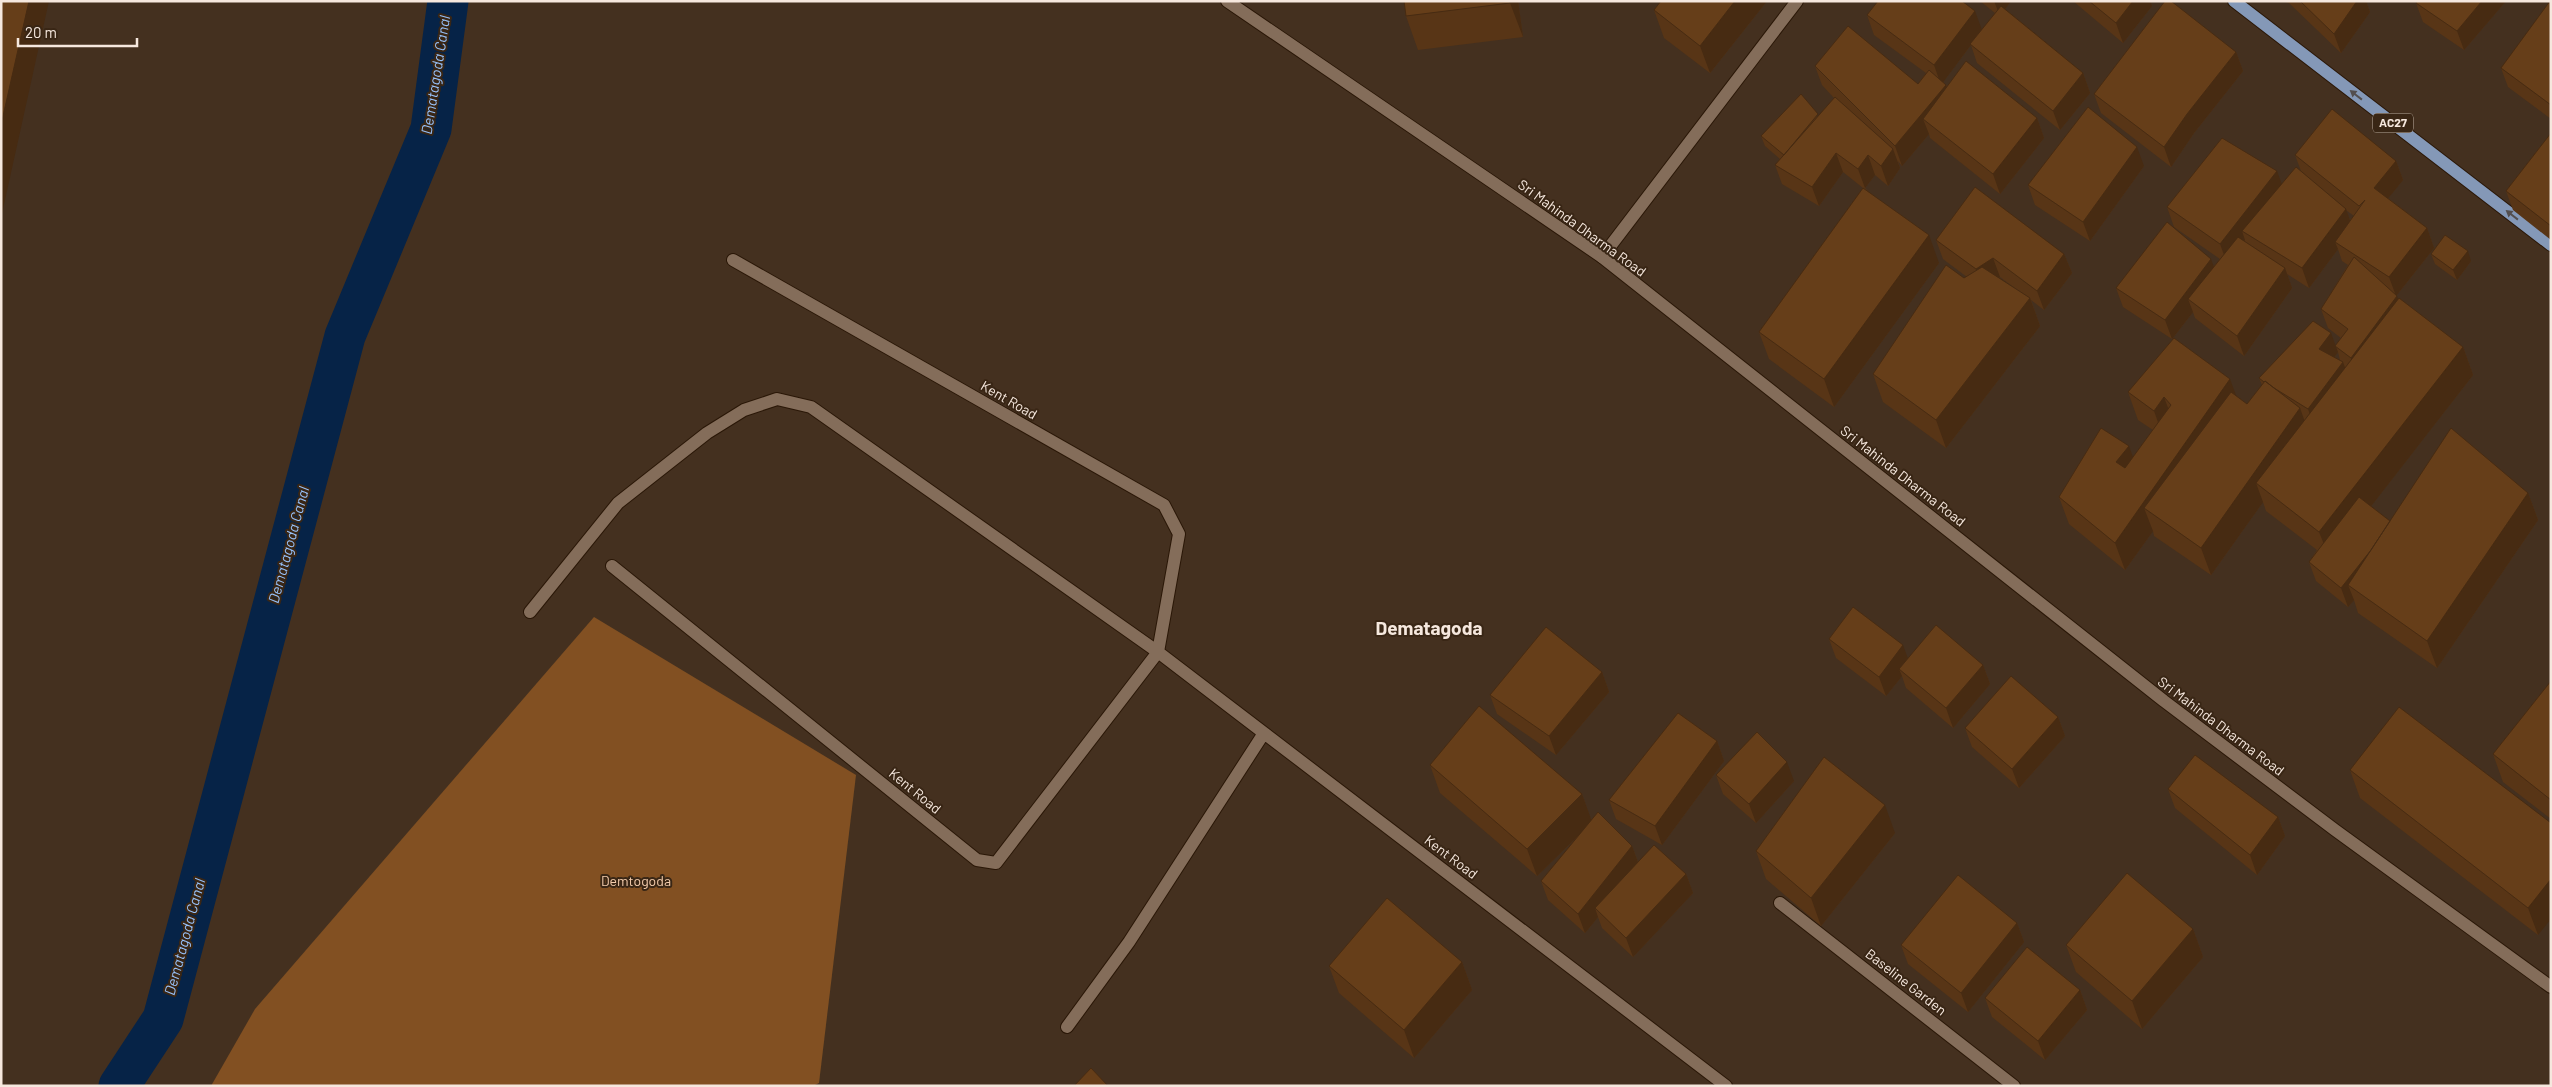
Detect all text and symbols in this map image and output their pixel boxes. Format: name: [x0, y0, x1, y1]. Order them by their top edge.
water label: Dematagoda Canal: [417, 13, 453, 136]
scale bar: [18, 15, 136, 47]
text: 20 m: [25, 23, 57, 41]
one-way arrow: [2350, 89, 2363, 100]
road number: AC27: [2373, 114, 2413, 132]
street label: Sri Mahinda Dharma Road: [1515, 175, 1650, 280]
one-way arrow: [2505, 210, 2519, 220]
street label: Kent Road: [978, 377, 1040, 422]
street label: Sri Mahinda Dharma Road: [1837, 422, 1969, 530]
water label: Dematagoda Canal: [264, 484, 312, 605]
district label: Dematagoda: [1376, 616, 1483, 639]
street label: Sri Mahinda Dharma Road: [2155, 673, 2288, 779]
street label: Kent Road: [886, 764, 945, 817]
street label: Kent Road: [1421, 831, 1481, 882]
park label: Demtogoda: [601, 872, 671, 889]
water label: Dematagoda Canal: [160, 876, 208, 997]
street label: Baseline Garden: [1863, 945, 1950, 1018]

